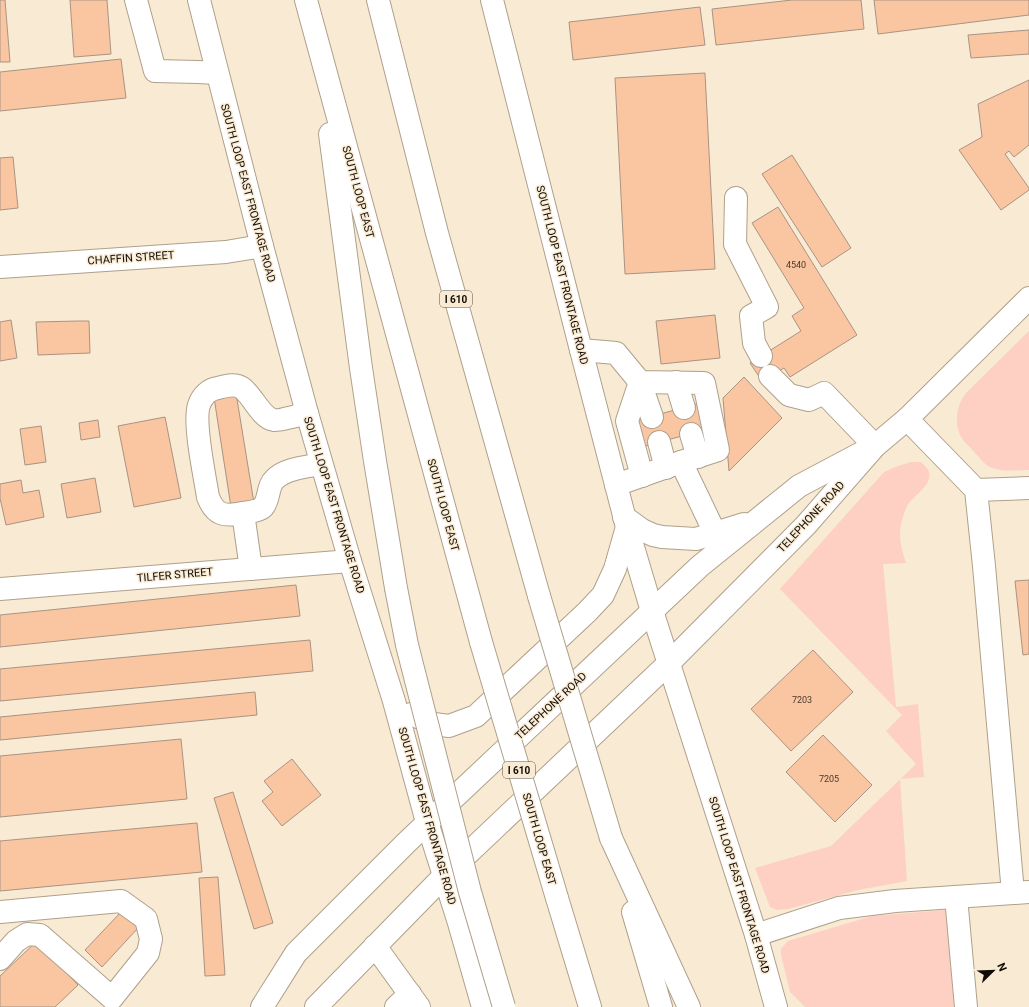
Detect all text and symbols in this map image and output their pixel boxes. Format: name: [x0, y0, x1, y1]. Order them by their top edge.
street label: SOUTH LOOP EAST FRONTAGE ROAD: [218, 102, 278, 284]
street label: SOUTH LOOP EAST: [339, 144, 377, 240]
street label: SOUTH LOOP EAST FRONTAGE ROAD: [533, 184, 591, 366]
street label: CHAFFIN STREET: [87, 248, 175, 268]
house number: 4540: [786, 260, 806, 270]
road number: I 610: [440, 291, 472, 307]
street label: SOUTH LOOP EAST FRONTAGE ROAD: [301, 415, 367, 595]
street label: SOUTH LOOP EAST: [424, 457, 462, 553]
street label: TELEPHONE ROAD: [775, 479, 847, 555]
street label: TILFER STREET: [136, 565, 214, 585]
street label: TELEPHONE ROAD: [513, 670, 589, 742]
house number: 7203: [792, 695, 812, 705]
street label: SOUTH LOOP EAST FRONTAGE ROAD: [395, 726, 459, 906]
road number: I 610: [503, 762, 535, 778]
house number: 7205: [819, 774, 839, 784]
street label: SOUTH LOOP EAST: [520, 791, 558, 887]
street label: SOUTH LOOP EAST FRONTAGE ROAD: [706, 795, 772, 975]
north arrow: [973, 951, 1013, 991]
text: N: [994, 961, 1009, 974]

